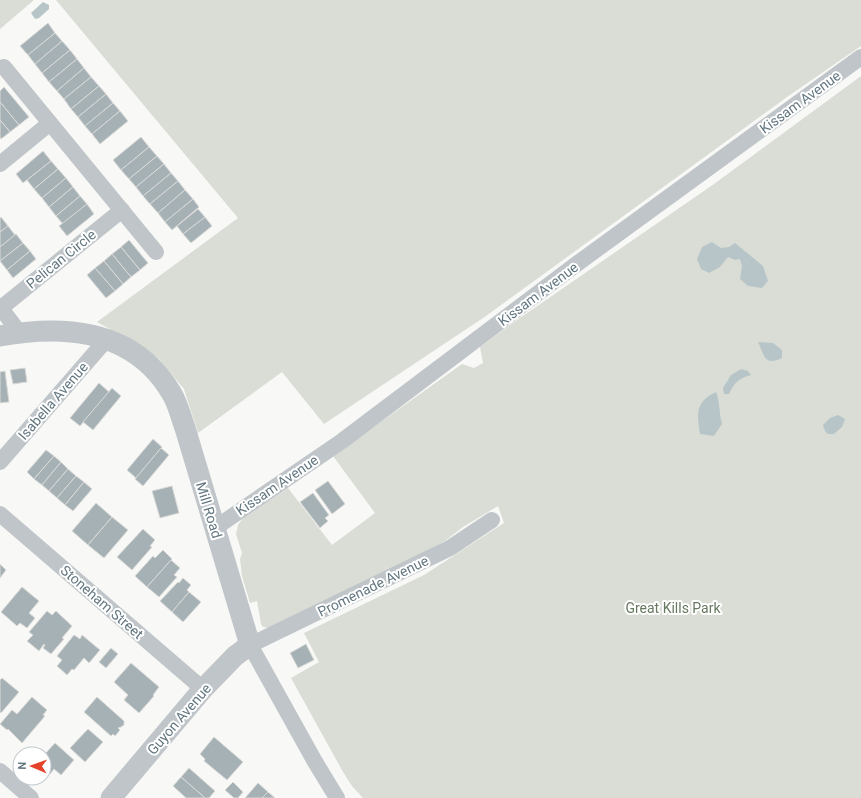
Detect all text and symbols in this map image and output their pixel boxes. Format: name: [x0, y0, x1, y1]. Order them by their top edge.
street label: Kissam Avenue: [757, 67, 843, 137]
street label: Pelican Circle: [23, 226, 99, 292]
street label: Kissam Avenue: [495, 259, 581, 329]
street label: Isabella Avenue: [15, 359, 91, 443]
street label: Kissam Avenue: [233, 452, 321, 518]
street label: Mill Road: [193, 480, 225, 540]
street label: Promenade Avenue: [315, 552, 431, 620]
street label: Stoneham Street: [58, 562, 147, 642]
park label: Great Kills Park: [625, 600, 721, 616]
street label: Guyon Avenue: [144, 680, 214, 758]
north arrow: [12, 746, 52, 786]
text: N: [16, 761, 29, 770]

